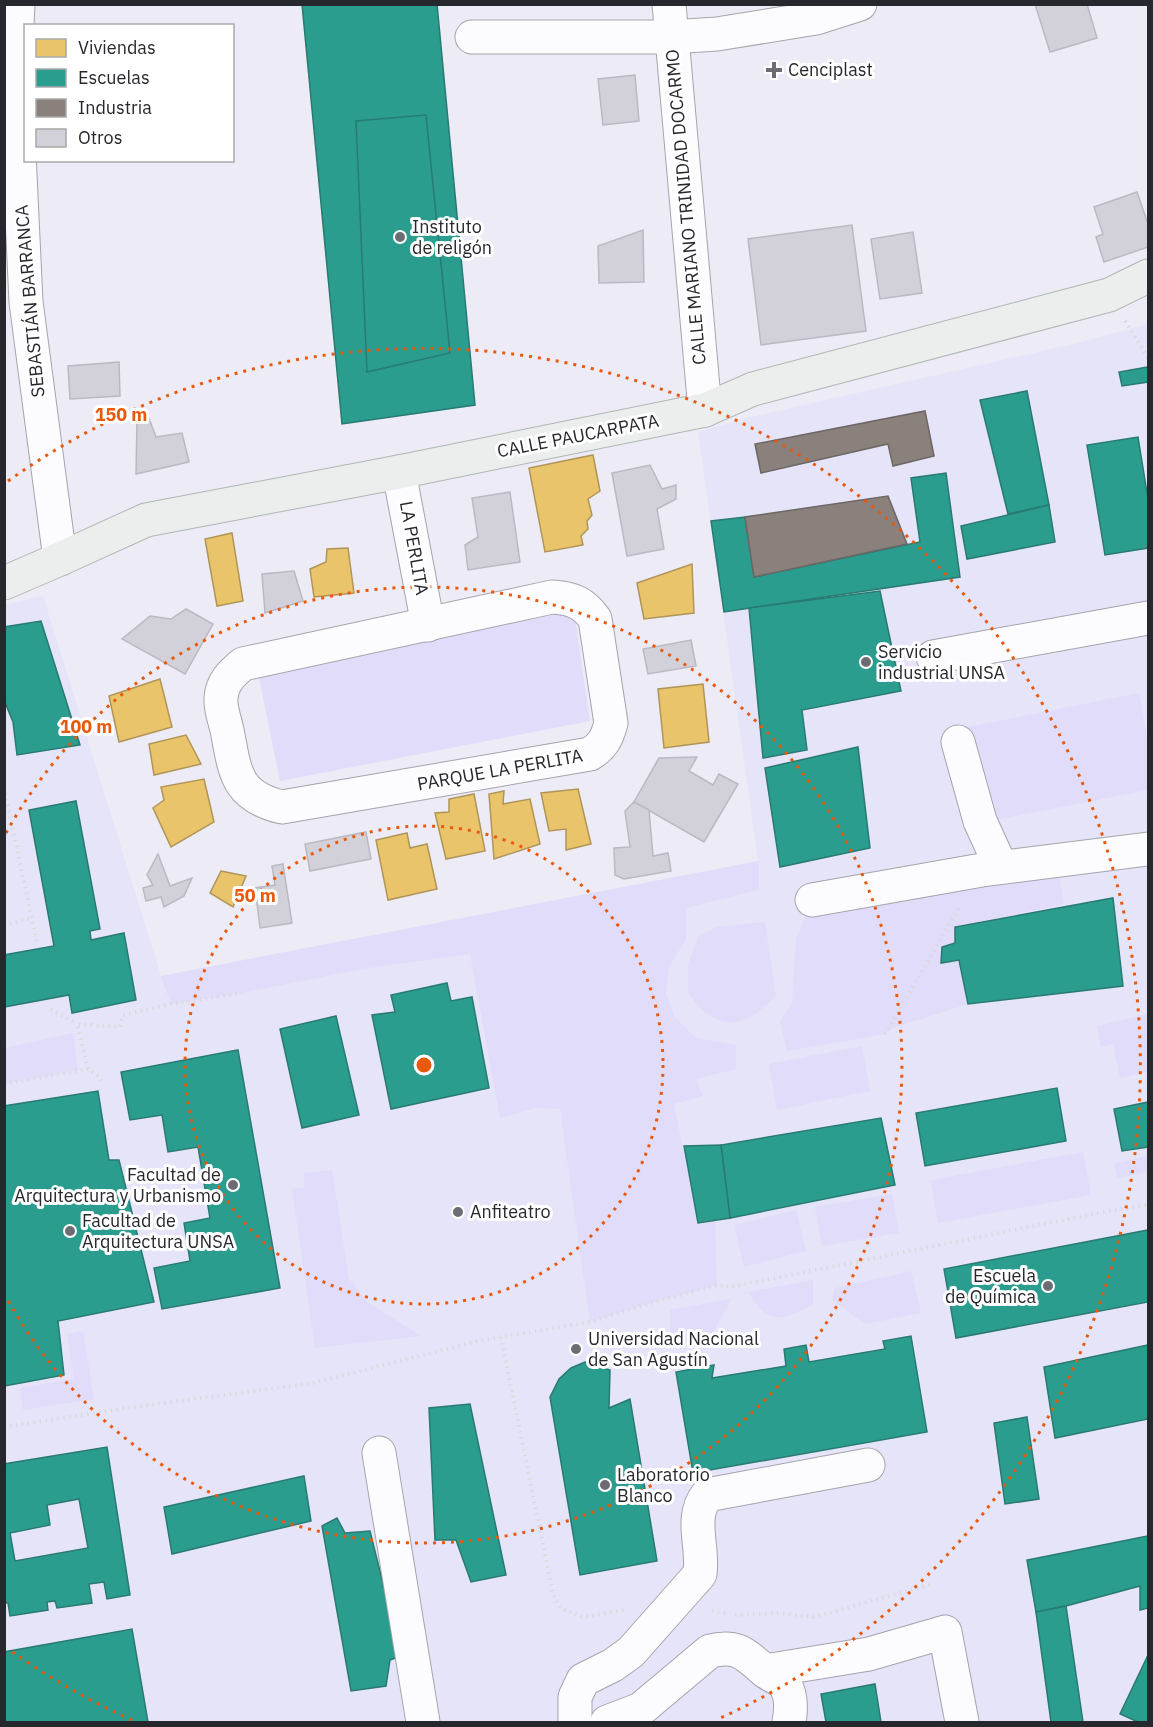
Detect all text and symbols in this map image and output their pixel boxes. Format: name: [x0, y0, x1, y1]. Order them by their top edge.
legend: [24, 24, 234, 162]
text: Viviendas: [78, 36, 156, 59]
street label: CALLE MARIANO TRINIDAD DOCARMO: [660, 48, 711, 366]
place label: Cenciplast: [788, 58, 873, 81]
marker: Cenciplast: [765, 61, 783, 79]
text: Escuelas: [78, 66, 150, 89]
text: Industria: [78, 96, 152, 119]
text: Otros: [78, 126, 122, 149]
street label: SEBASTIÁN BARRANCA: [10, 203, 49, 398]
place label: Instituto de religón: [412, 215, 492, 259]
marker: Instituto de religón: [393, 230, 407, 244]
text: 150 m: [95, 403, 147, 426]
street label: CALLE PAUCARPATA: [495, 408, 661, 462]
street label: LA PERLITA: [395, 499, 434, 597]
place label: Servicio industrial UNSA: [878, 640, 1006, 684]
marker: Servicio industrial UNSA: [859, 655, 873, 669]
text: 100 m: [60, 715, 112, 738]
street label: PARQUE LA PERLITA: [415, 744, 585, 795]
text: 50 m: [234, 884, 276, 907]
centre of rings: [414, 1055, 434, 1075]
place label: Facultad de Arquitectura y Urbanismo: [14, 1163, 221, 1207]
marker: Facultad de Arquitectura y Urbanismo: [226, 1178, 240, 1192]
place label: Anfiteatro: [470, 1200, 551, 1223]
marker: Anfiteatro: [451, 1205, 465, 1219]
place label: Facultad de Arquitectura UNSA: [82, 1209, 235, 1253]
marker: Facultad de Arquitectura UNSA: [63, 1224, 77, 1238]
place label: Escuela de Química: [945, 1264, 1036, 1308]
marker: Escuela de Química: [1041, 1279, 1055, 1293]
place label: Universidad Nacional de San Agustín: [588, 1327, 759, 1371]
marker: Universidad Nacional de San Agustín: [569, 1342, 583, 1356]
place label: Laboratorio Blanco: [617, 1463, 710, 1507]
marker: Laboratorio Blanco: [598, 1478, 612, 1492]

